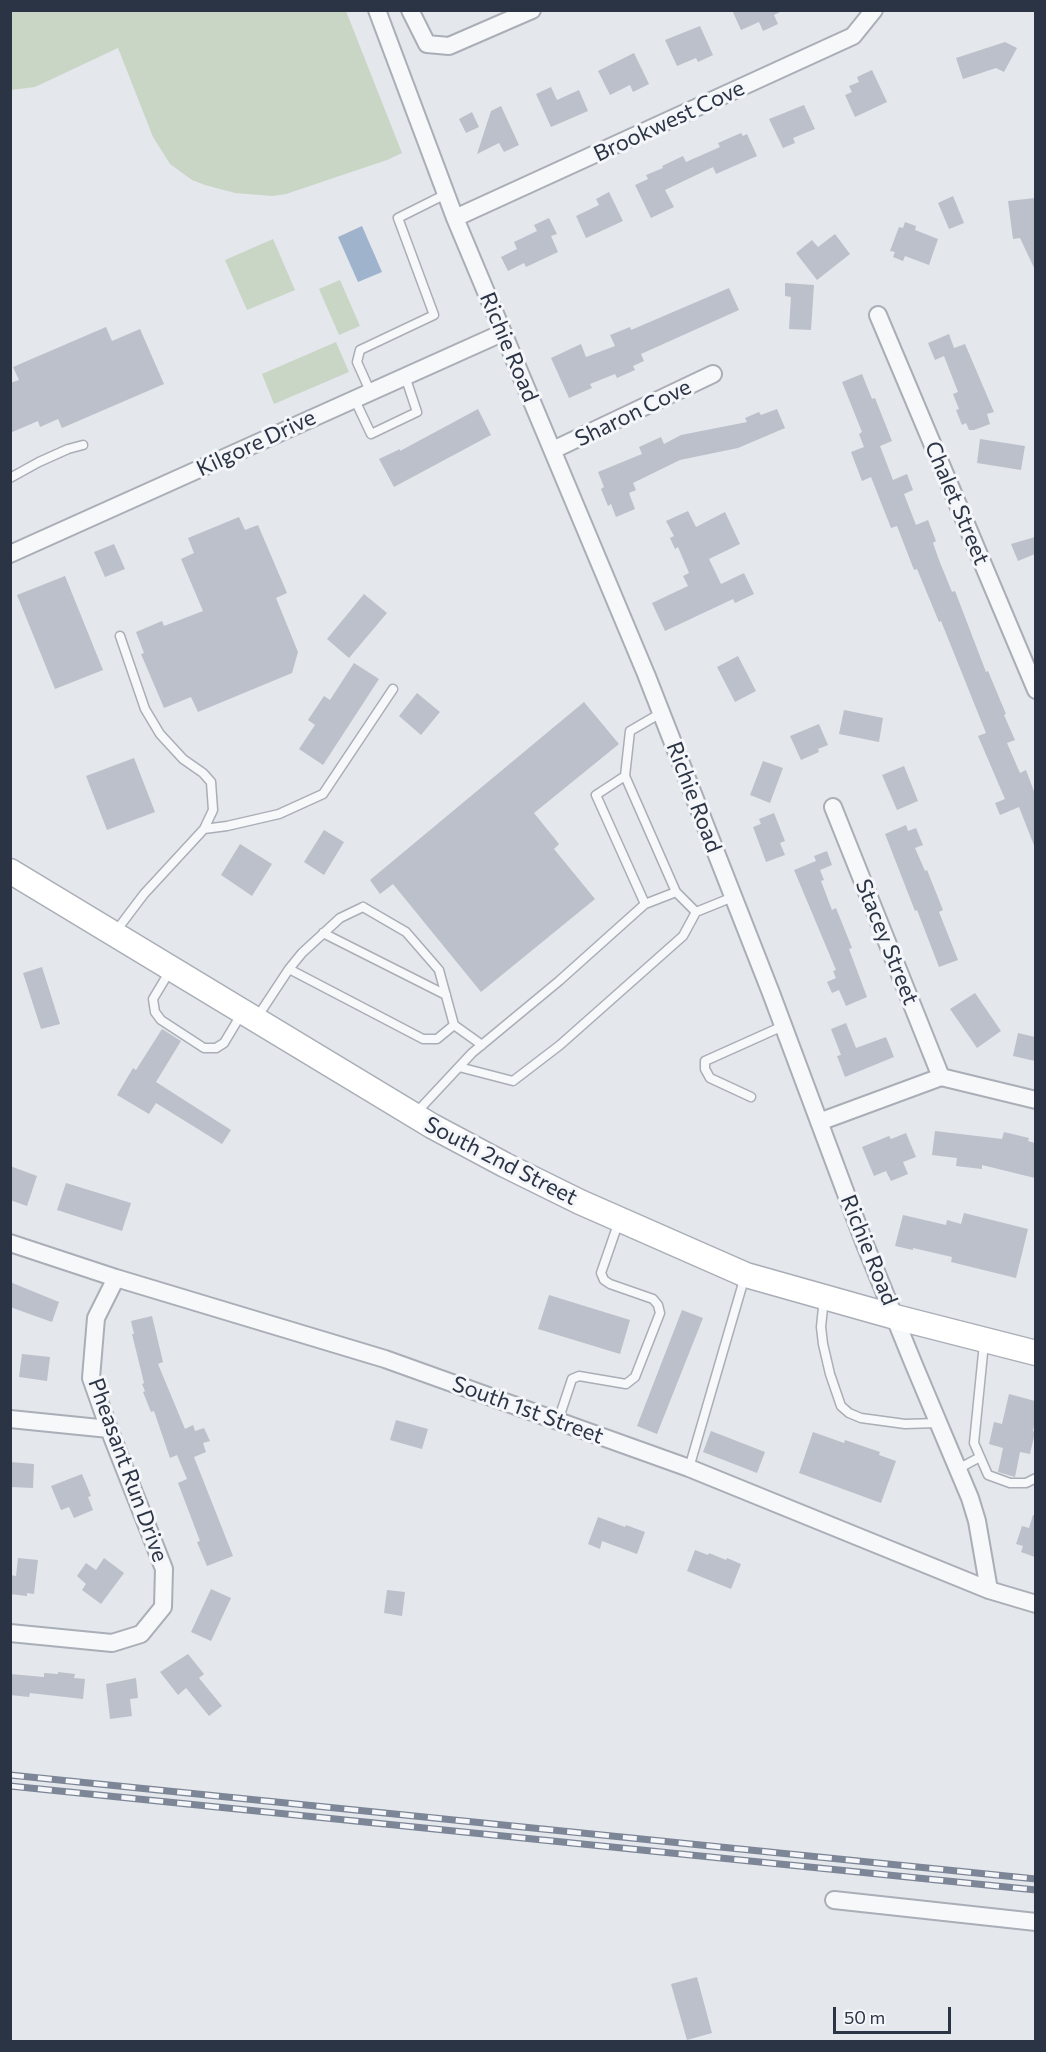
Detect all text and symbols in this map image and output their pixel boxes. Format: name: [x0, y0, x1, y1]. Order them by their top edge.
street label: Brookwest Cove: [589, 75, 749, 167]
street label: Richie Road: [474, 288, 544, 406]
street label: Sharon Cove: [571, 374, 695, 452]
street label: Kilgore Drive: [192, 404, 320, 482]
street label: Chalet Street: [919, 437, 995, 569]
street label: Richie Road: [661, 738, 727, 856]
street label: Stacey Street: [850, 875, 924, 1009]
street label: South 2nd Street: [420, 1111, 582, 1211]
street label: Richie Road: [835, 1191, 903, 1309]
street label: South 1st Street: [449, 1370, 607, 1450]
street label: Pheasant Run Drive: [82, 1374, 174, 1566]
scale bar: [836, 1995, 954, 2033]
text: 50 m: [844, 2006, 885, 2028]

